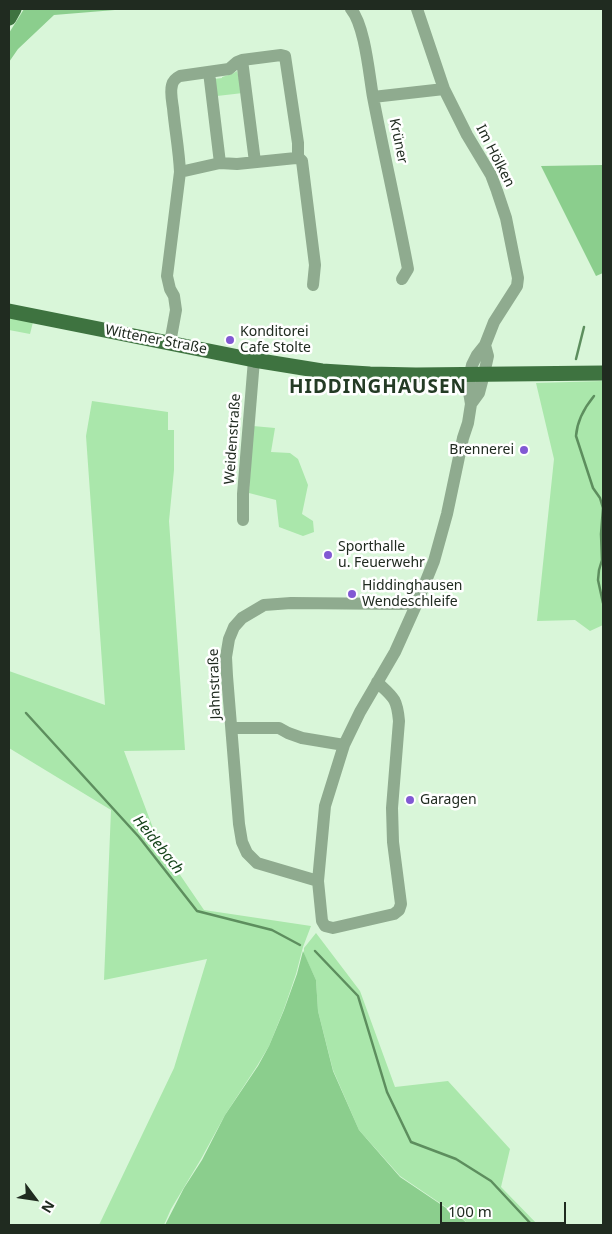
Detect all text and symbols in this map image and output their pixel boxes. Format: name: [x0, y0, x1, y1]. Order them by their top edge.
street label: Krüner: [385, 117, 411, 165]
street label: Im Hölken: [472, 122, 518, 190]
street label: Wittener Straße: [104, 322, 208, 358]
place label: Konditorei Cafe Stolte: [240, 324, 311, 357]
marker: Konditorei Cafe Stolte: [224, 334, 236, 346]
district label: HIDDINGHAUSEN: [287, 377, 469, 399]
street label: Weidenstraße: [221, 393, 245, 485]
place label: Brennerei: [449, 442, 514, 458]
marker: Brennerei: [518, 444, 530, 456]
place label: Sporthalle u. Feuerwehr: [338, 539, 425, 572]
marker: Sporthalle u. Feuerwehr: [322, 549, 334, 561]
place label: Hiddinghausen Wendeschleife: [362, 578, 462, 610]
marker: Hiddinghausen Wendeschleife: [346, 588, 358, 600]
street label: Jahnstraße: [205, 648, 225, 720]
place label: Garagen: [420, 792, 477, 808]
marker: Garagen: [404, 794, 416, 806]
water label: Heidebach: [129, 812, 187, 878]
north arrow: [10, 1174, 60, 1224]
scale bar: [442, 1192, 568, 1224]
text: N: [37, 1197, 59, 1217]
text: 100 m: [448, 1201, 492, 1221]

